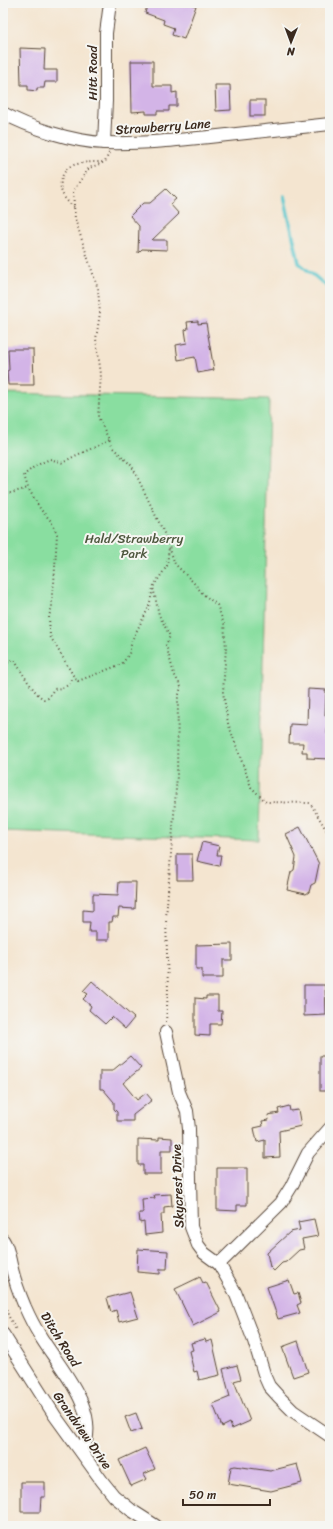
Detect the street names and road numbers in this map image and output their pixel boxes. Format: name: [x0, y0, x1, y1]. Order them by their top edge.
street label: Hitt Road: [81, 44, 104, 100]
street label: Strawberry Lane: [115, 112, 212, 141]
street label: Skycrest Drive: [165, 1144, 190, 1228]
street label: Ditch Road: [34, 1307, 87, 1372]
street label: Grandview Drive: [47, 1386, 118, 1475]

